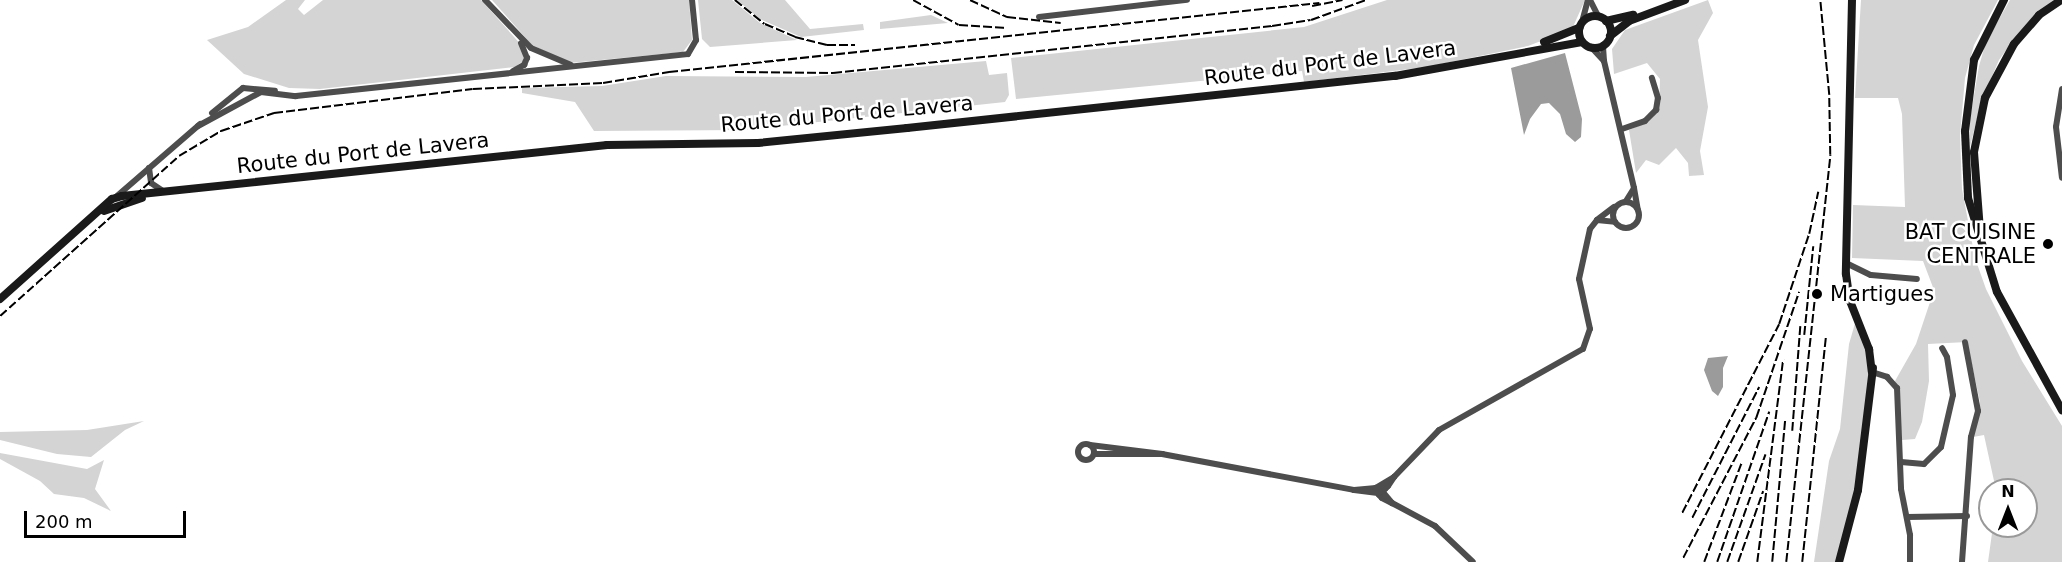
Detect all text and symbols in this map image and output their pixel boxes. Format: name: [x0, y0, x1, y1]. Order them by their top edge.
street label: Route du Port de Lavera: [1203, 35, 1457, 91]
street label: Route du Port de Lavera: [720, 90, 974, 138]
street label: Route du Port de Lavera: [236, 127, 490, 179]
place label: BAT CUISINE CENTRALE: [1905, 219, 2036, 269]
marker: BAT CUISINE CENTRALE: [2041, 237, 2055, 251]
place label: Martigues: [1830, 281, 1934, 307]
marker: Martigues: [1808, 285, 1826, 303]
north arrow: [1978, 478, 2038, 538]
text: N: [2001, 482, 2015, 501]
scale bar: [27, 499, 189, 537]
text: 200 m: [35, 511, 93, 532]

